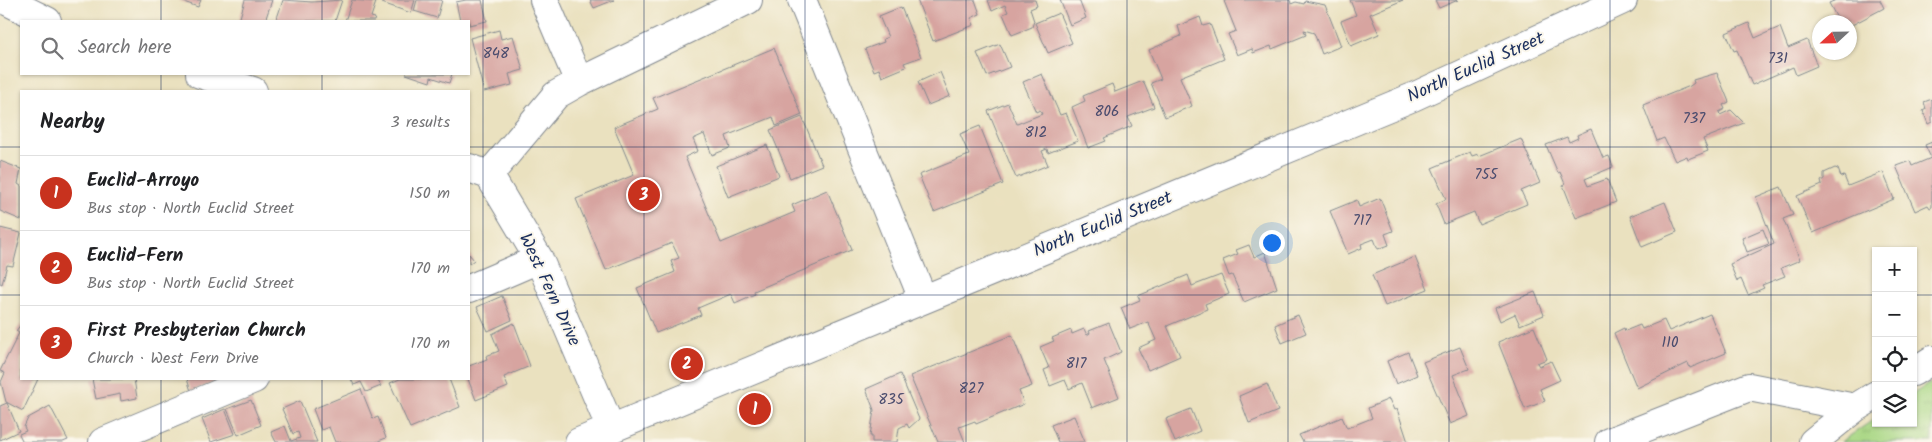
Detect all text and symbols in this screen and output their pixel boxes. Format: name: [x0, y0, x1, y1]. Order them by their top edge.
north arrow: [1812, 15, 1857, 60]
search box: [20, 20, 470, 75]
street label: North Euclid Street: [1403, 24, 1550, 111]
text: Search here: [78, 33, 172, 63]
icon: search: [38, 34, 66, 62]
house number: 848: [483, 42, 510, 66]
house number: 731: [1768, 47, 1788, 71]
house number: 806: [1095, 100, 1119, 124]
text: Nearby: [40, 106, 105, 139]
house number: 737: [1683, 107, 1706, 131]
text: 3 results: [391, 110, 450, 135]
house number: 812: [1025, 121, 1047, 145]
house number: 755: [1474, 163, 1498, 187]
text: Euclid-Arroyo: [87, 166, 199, 196]
pin: 3: [628, 176, 660, 214]
text: 1: [54, 181, 58, 206]
text: 150 m: [409, 181, 450, 206]
street label: North Euclid Street: [1029, 183, 1178, 266]
text: Bus stop · North Euclid Street: [87, 196, 294, 221]
house number: 717: [1353, 209, 1372, 233]
street label: West Fern Drive: [510, 229, 588, 351]
your location: [1259, 230, 1285, 256]
text: Euclid-Fern: [87, 241, 183, 271]
map controls: [1872, 247, 1917, 427]
button: +: [1872, 247, 1917, 292]
text: 2: [51, 256, 61, 281]
text: 170 m: [410, 256, 450, 281]
text: Bus stop · North Euclid Street: [87, 271, 294, 296]
button: −: [1872, 292, 1917, 337]
text: First Presbyterian Church: [87, 316, 306, 346]
text: 3: [52, 331, 60, 356]
text: 170 m: [410, 331, 450, 356]
house number: 110: [1662, 331, 1679, 355]
button: locate: [1872, 337, 1917, 382]
pin: 2: [671, 345, 703, 383]
text: Church · West Fern Drive: [87, 346, 259, 371]
house number: 817: [1066, 352, 1087, 376]
house number: 827: [959, 377, 984, 401]
button: layers: [1872, 382, 1917, 427]
house number: 835: [878, 388, 905, 412]
pin: 1: [739, 390, 771, 428]

